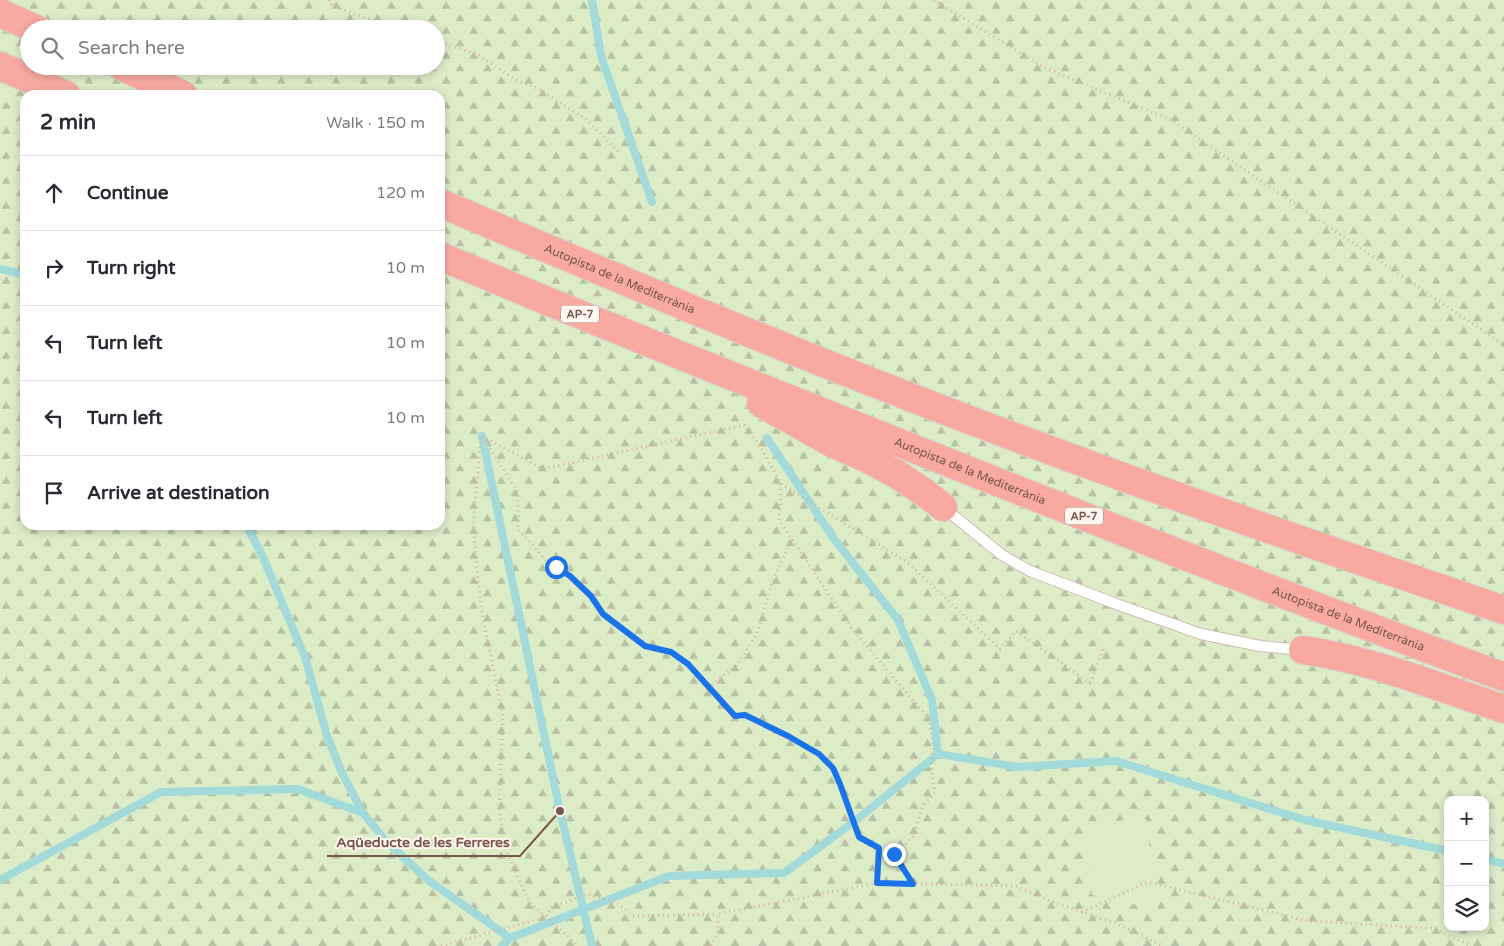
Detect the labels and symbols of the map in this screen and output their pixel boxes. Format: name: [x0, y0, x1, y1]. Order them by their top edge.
street label: Autopista de la Mediterrània: [542, 241, 697, 317]
road number: AP-7: [561, 306, 599, 322]
street label: Autopista de la Mediterrània: [892, 435, 1048, 507]
road number: AP-7: [1065, 508, 1103, 524]
route start: [545, 556, 568, 579]
street label: Autopista de la Mediterrània: [1270, 583, 1427, 654]
callout: Aqüeducte de les Ferreres: [327, 827, 520, 856]
text: Aqüeducte de les Ferreres: [336, 834, 510, 851]
route end: [883, 843, 906, 866]

